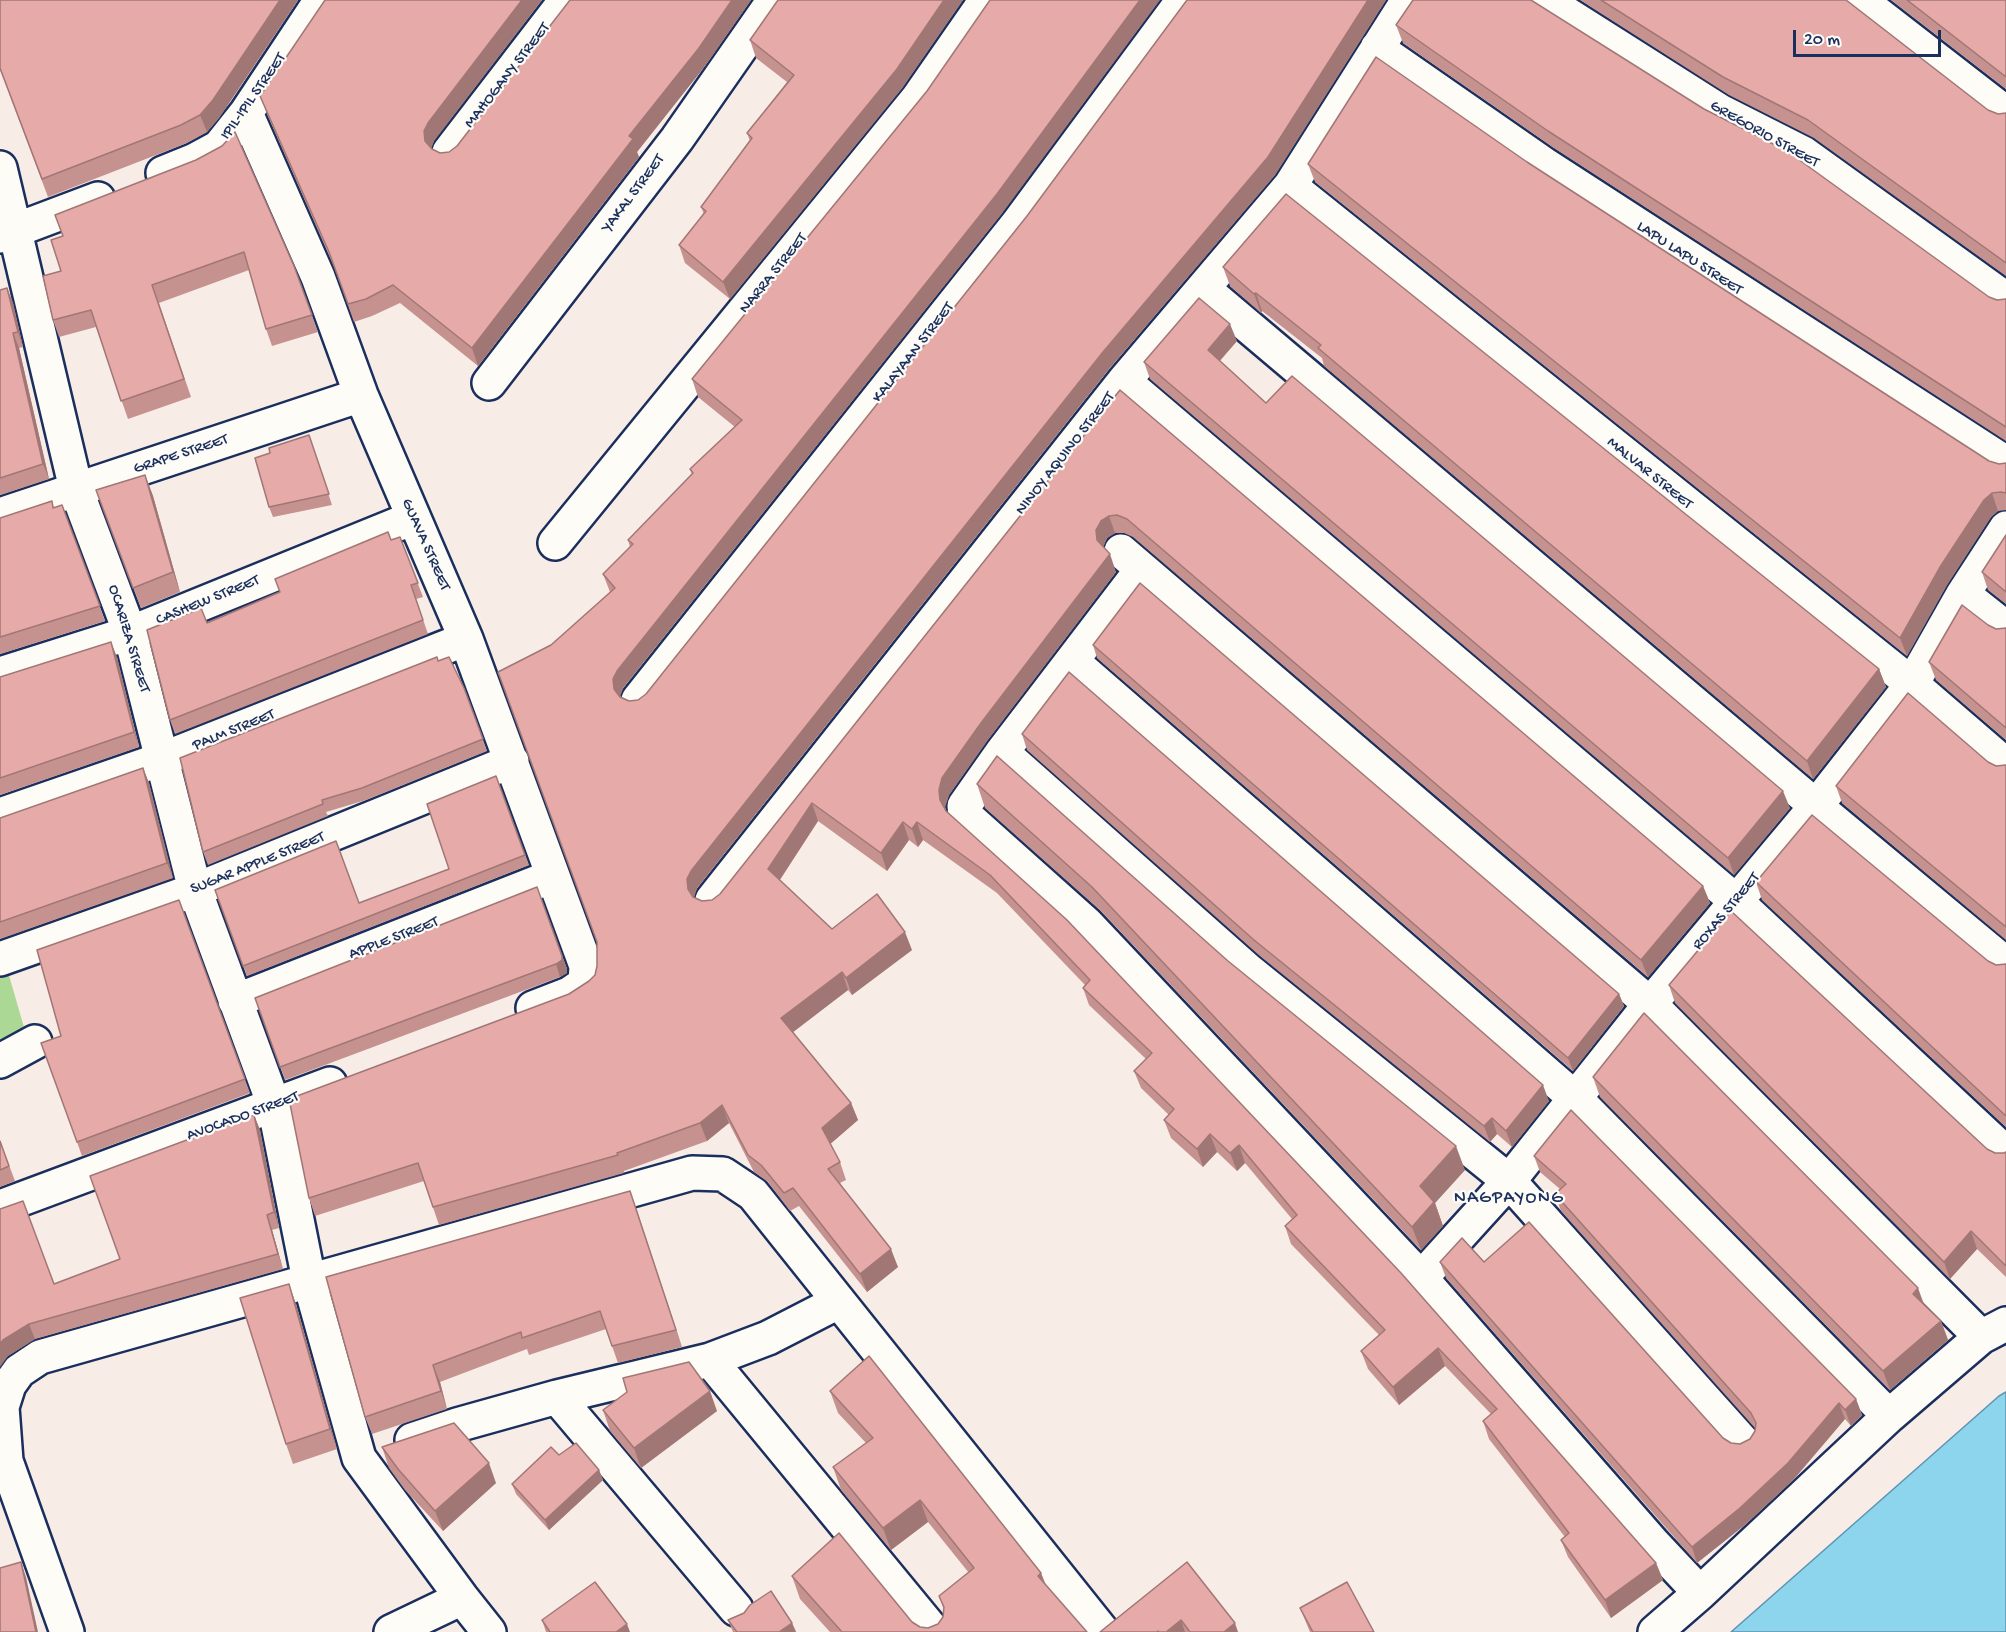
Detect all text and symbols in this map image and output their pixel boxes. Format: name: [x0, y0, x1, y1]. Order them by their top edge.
scale bar: [1796, 18, 1944, 56]
street label: MAHOGANY STREET: [461, 19, 555, 133]
text: 20 m: [1804, 30, 1840, 51]
street label: IPIL-IPIL STREET: [217, 50, 291, 144]
street label: GREGORIO STREET: [1706, 97, 1822, 173]
street label: YAKAL STREET: [598, 151, 670, 237]
street label: LAPU LAPU STREET: [1632, 218, 1746, 300]
street label: NARRA STREET: [736, 230, 812, 318]
street label: KALAYAAN STREET: [869, 299, 959, 407]
street label: NINOY AQUINO STREET: [1012, 389, 1120, 519]
street label: GRAPE STREET: [131, 431, 231, 479]
street label: MALVAR STREET: [1602, 434, 1696, 514]
street label: GUAVA STREET: [396, 496, 454, 594]
street label: CASHEW STREET: [153, 571, 263, 631]
street label: OCARIZA STREET: [103, 583, 153, 695]
street label: PALM STREET: [190, 706, 278, 756]
street label: SUGAR APPLE STREET: [188, 828, 328, 900]
street label: ROXAS STREET: [1689, 869, 1765, 955]
street label: APPLE STREET: [346, 913, 442, 965]
street label: AVOCADO STREET: [184, 1088, 302, 1146]
district label: NAGPAYONG: [1454, 1188, 1564, 1210]

